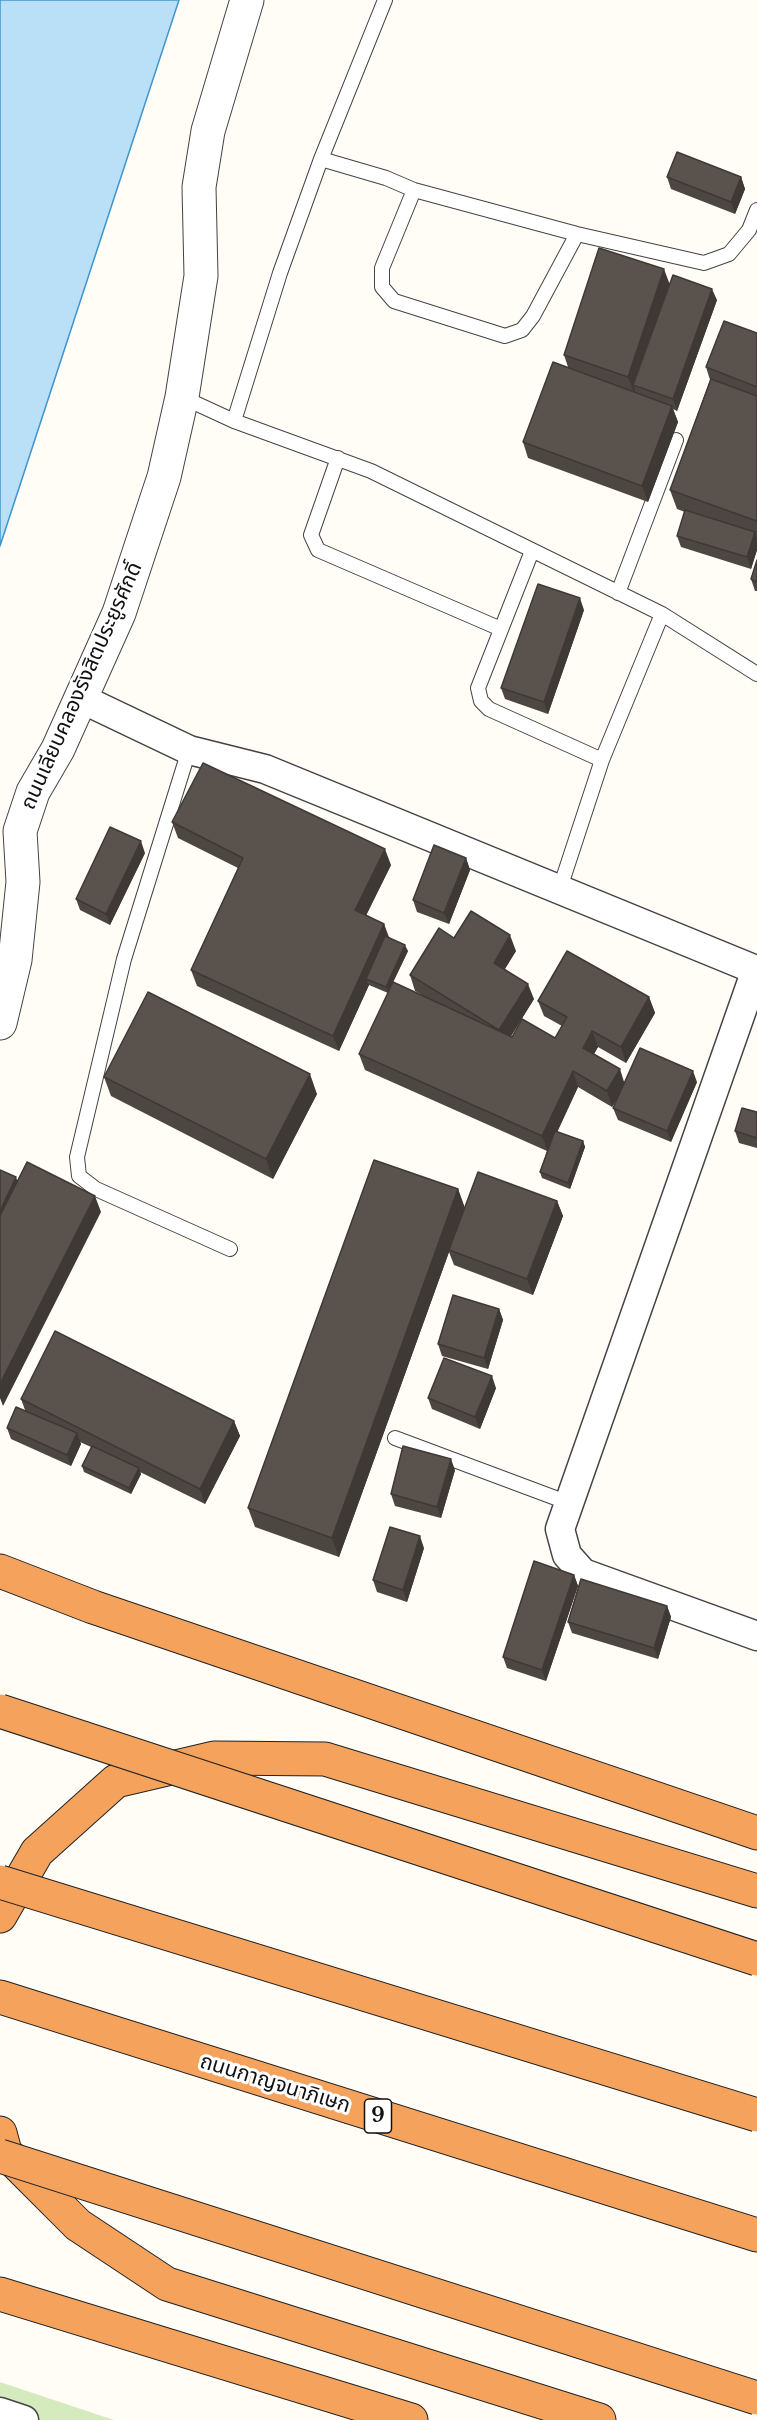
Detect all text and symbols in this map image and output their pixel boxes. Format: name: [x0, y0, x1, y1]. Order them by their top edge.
street label: ถนนเลียบคลองรังสิตประยูรศักดิ์: [16, 558, 148, 814]
street label: ถนนกาญจนาภิเษก: [197, 2049, 353, 2119]
road number: 9: [364, 2099, 392, 2133]

